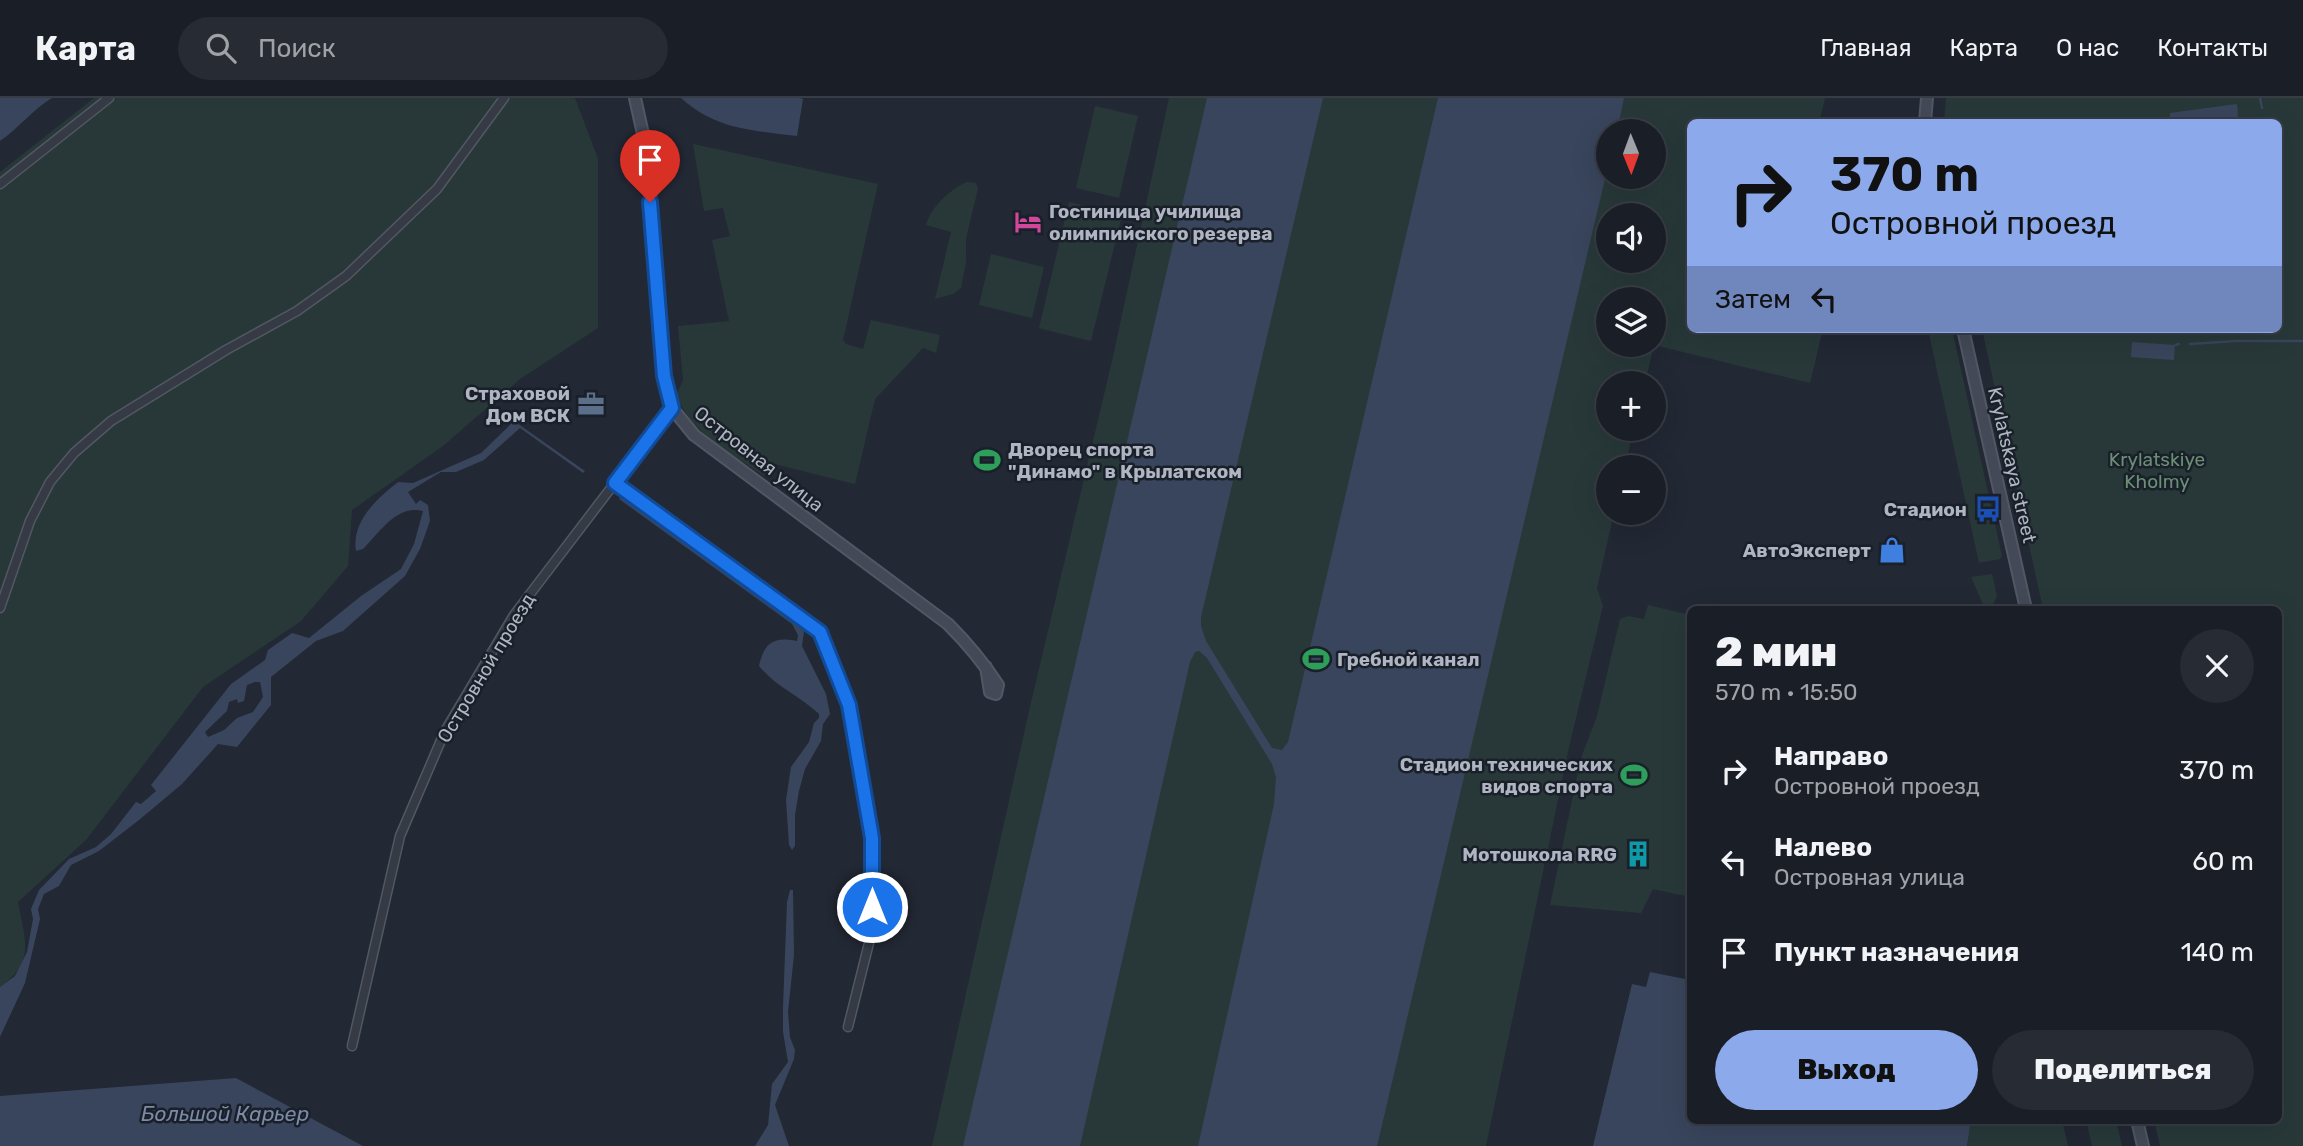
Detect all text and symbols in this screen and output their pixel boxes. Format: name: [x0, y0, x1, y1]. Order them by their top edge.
search box: [178, 17, 668, 80]
text: Карта: [35, 29, 136, 68]
icon: search: [202, 29, 240, 67]
text: Поиск: [258, 33, 336, 64]
text: Главная: [1820, 34, 1912, 62]
text: Карта: [1950, 34, 2018, 62]
text: О нас: [2056, 34, 2119, 62]
text: Контакты: [2157, 34, 2268, 62]
north arrow: [1596, 119, 1666, 189]
map controls: [1596, 119, 1666, 525]
pin: [620, 130, 680, 202]
icon: arrive: [631, 141, 669, 179]
text: 370 m: [1830, 145, 1979, 203]
icon: right: [1715, 147, 1806, 238]
place label: Гостиница училища олимпийского резерва: [1049, 200, 1272, 245]
button: sound: [1596, 203, 1666, 273]
text: Островной проезд: [1830, 204, 2116, 242]
hotel icon: Гостиница училища олимпийского резерва: [1013, 207, 1043, 237]
icon: left: [1805, 280, 1843, 318]
text: Затем: [1715, 284, 1791, 315]
button: layers: [1596, 287, 1666, 357]
button: +: [1596, 371, 1666, 441]
place label: Страховой Дом ВСК: [465, 382, 570, 427]
street label: Krylatskaya street: [1983, 385, 2041, 546]
office icon: Страховой Дом ВСК: [576, 389, 606, 419]
street label: Островная улица: [690, 401, 828, 517]
place label: Дворец спорта "Динамо" в Крылатском: [1008, 438, 1242, 483]
sports icon: Дворец спорта "Динамо" в Крылатском: [972, 445, 1002, 475]
park label: Krylatskiye Kholmy: [2109, 448, 2205, 493]
button: −: [1596, 455, 1666, 525]
bus stop icon: Стадион: [1973, 494, 2003, 524]
place label: Стадион: [1884, 498, 1967, 521]
shop icon: АвтоЭксперт: [1877, 535, 1907, 565]
place label: АвтоЭксперт: [1743, 539, 1872, 562]
street label: Островной проезд: [432, 589, 540, 747]
text: 2 мин: [1715, 627, 1838, 677]
button: close: [2180, 629, 2254, 703]
sports icon: Гребной канал: [1301, 644, 1331, 674]
place label: Гребной канал: [1337, 648, 1480, 671]
text: 570 m · 15:50: [1715, 678, 1858, 706]
text: Направо: [1774, 741, 1888, 772]
icon: right: [1715, 752, 1753, 790]
place label: Стадион технических видов спорта: [1400, 753, 1613, 798]
text: 370 m: [2179, 755, 2254, 786]
sports icon: Стадион технических видов спорта: [1619, 760, 1649, 790]
text: Островной проезд: [1774, 772, 1980, 800]
text: Налево: [1774, 832, 1872, 863]
building icon: Мотошкола RRG: [1623, 839, 1653, 869]
place label: Мотошкола RRG: [1462, 843, 1617, 866]
icon: left: [1715, 843, 1753, 881]
text: 60 m: [2192, 846, 2254, 877]
text: Островная улица: [1774, 863, 1965, 891]
position arrow: [835, 870, 909, 944]
icon: arrive: [1715, 934, 1753, 972]
text: Пункт назначения: [1774, 937, 2019, 968]
text: 140 m: [2181, 937, 2254, 968]
button: Выход: [1715, 1030, 1978, 1110]
button: Поделиться: [1992, 1030, 2254, 1110]
water label: Большой Карьер: [141, 1101, 309, 1126]

